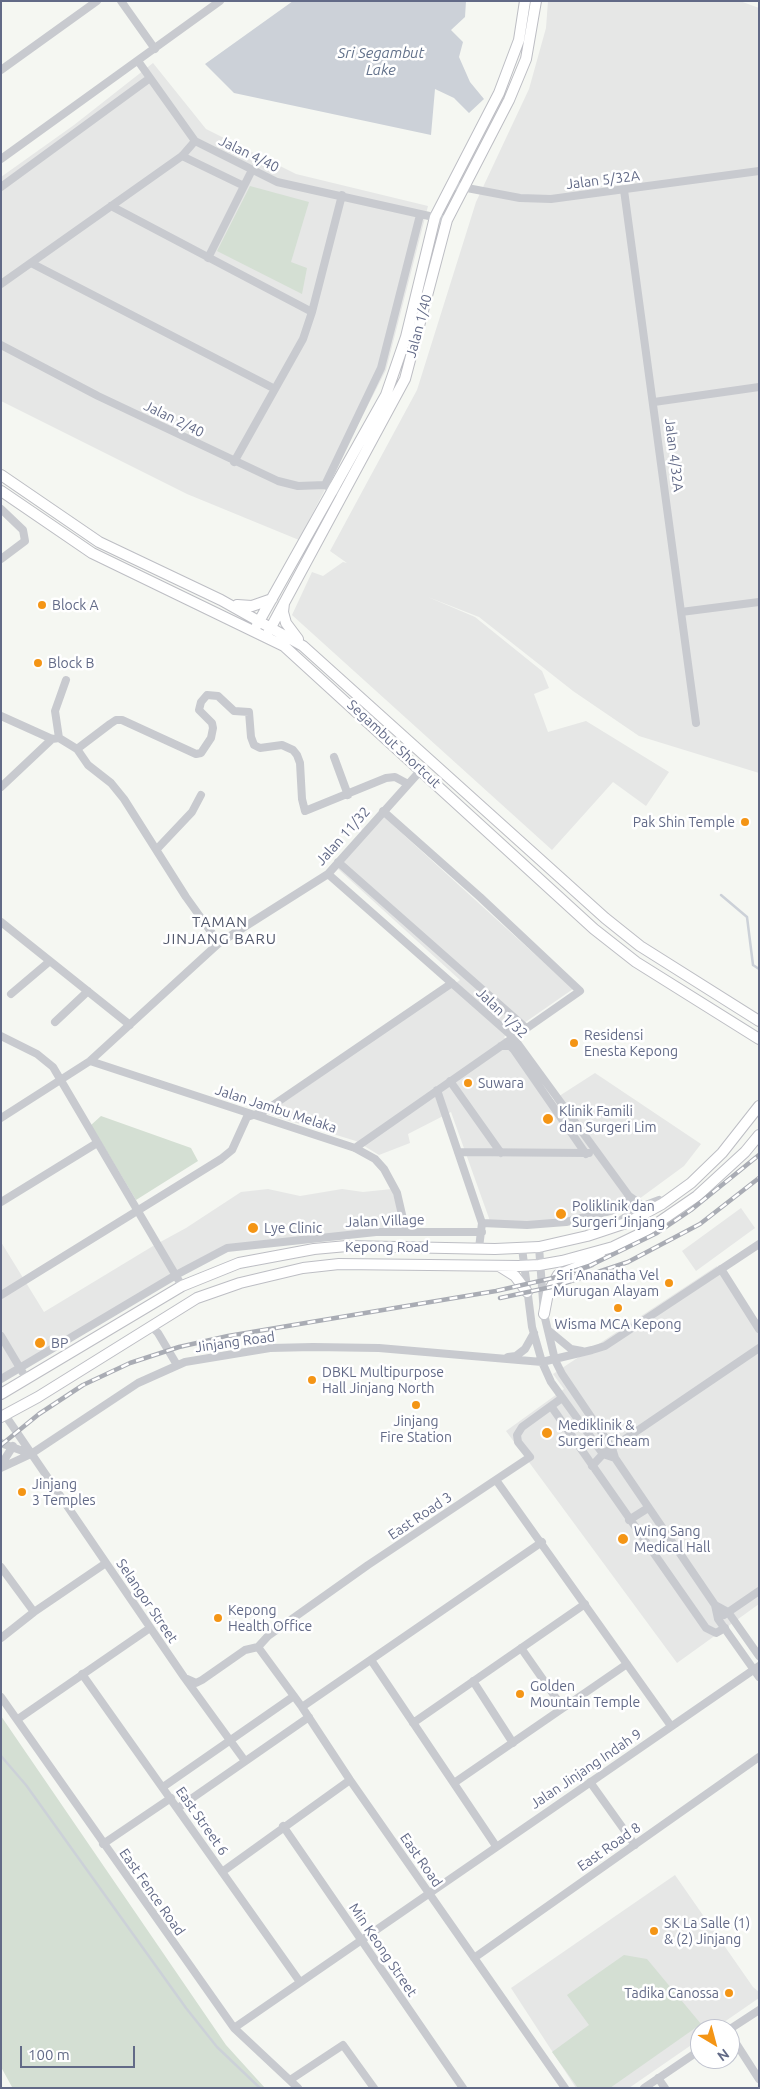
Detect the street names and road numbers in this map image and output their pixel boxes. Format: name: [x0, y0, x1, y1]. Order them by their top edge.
street label: Jalan 4/40: [216, 132, 282, 176]
street label: Jalan 5/32A: [565, 167, 641, 193]
street label: Jalan 1/40: [402, 292, 436, 360]
street label: Jalan 2/40: [141, 397, 207, 441]
street label: Jalan 4/32A: [661, 417, 687, 493]
street label: Segambut Shortcut: [344, 696, 444, 792]
street label: Jalan 11/32: [312, 803, 374, 869]
street label: Jalan 1/32: [473, 984, 531, 1042]
street label: Jalan Jambu Melaka: [213, 1081, 339, 1137]
street label: Jalan Village: [345, 1211, 425, 1231]
street label: Kepong Road: [345, 1239, 429, 1255]
street label: Jinjang Road: [194, 1328, 276, 1356]
street label: East Road 3: [385, 1489, 455, 1543]
street label: Selangor Street: [113, 1556, 181, 1646]
street label: Jalan Jinjang Indah 9: [527, 1726, 645, 1812]
street label: East Street 6: [172, 1783, 232, 1859]
street label: East Road 8: [574, 1819, 644, 1875]
street label: East Road: [396, 1830, 446, 1890]
street label: East Fence Road: [116, 1845, 188, 1939]
street label: Min Keong Street: [345, 1900, 421, 2000]

